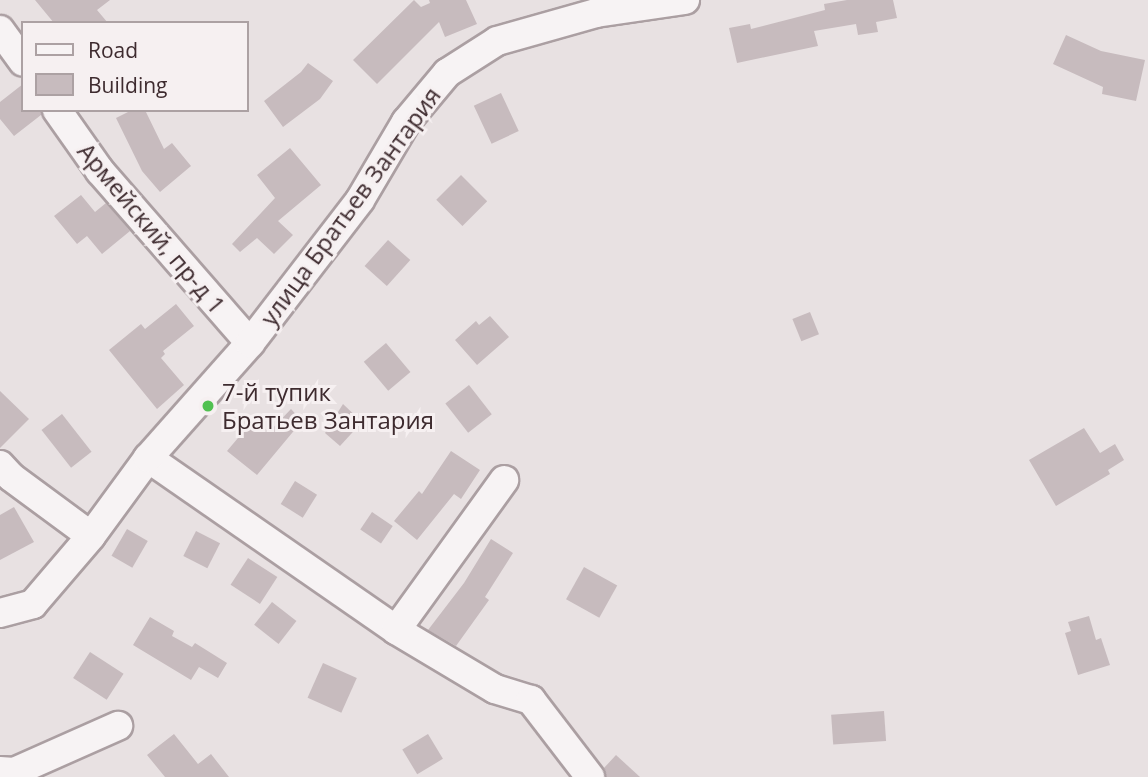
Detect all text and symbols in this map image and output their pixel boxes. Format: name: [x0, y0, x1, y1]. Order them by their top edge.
legend: [21, 21, 248, 112]
text: Road: [88, 36, 138, 64]
text: Building: [88, 71, 167, 99]
street label: улица Братьев Зантария: [254, 81, 446, 331]
street label: Армейский, пр-д 1: [72, 137, 232, 319]
place label: 7-й тупик Братьев Зантария: [222, 378, 434, 434]
marker: 7-й тупик Братьев Зантария: [200, 398, 216, 414]

